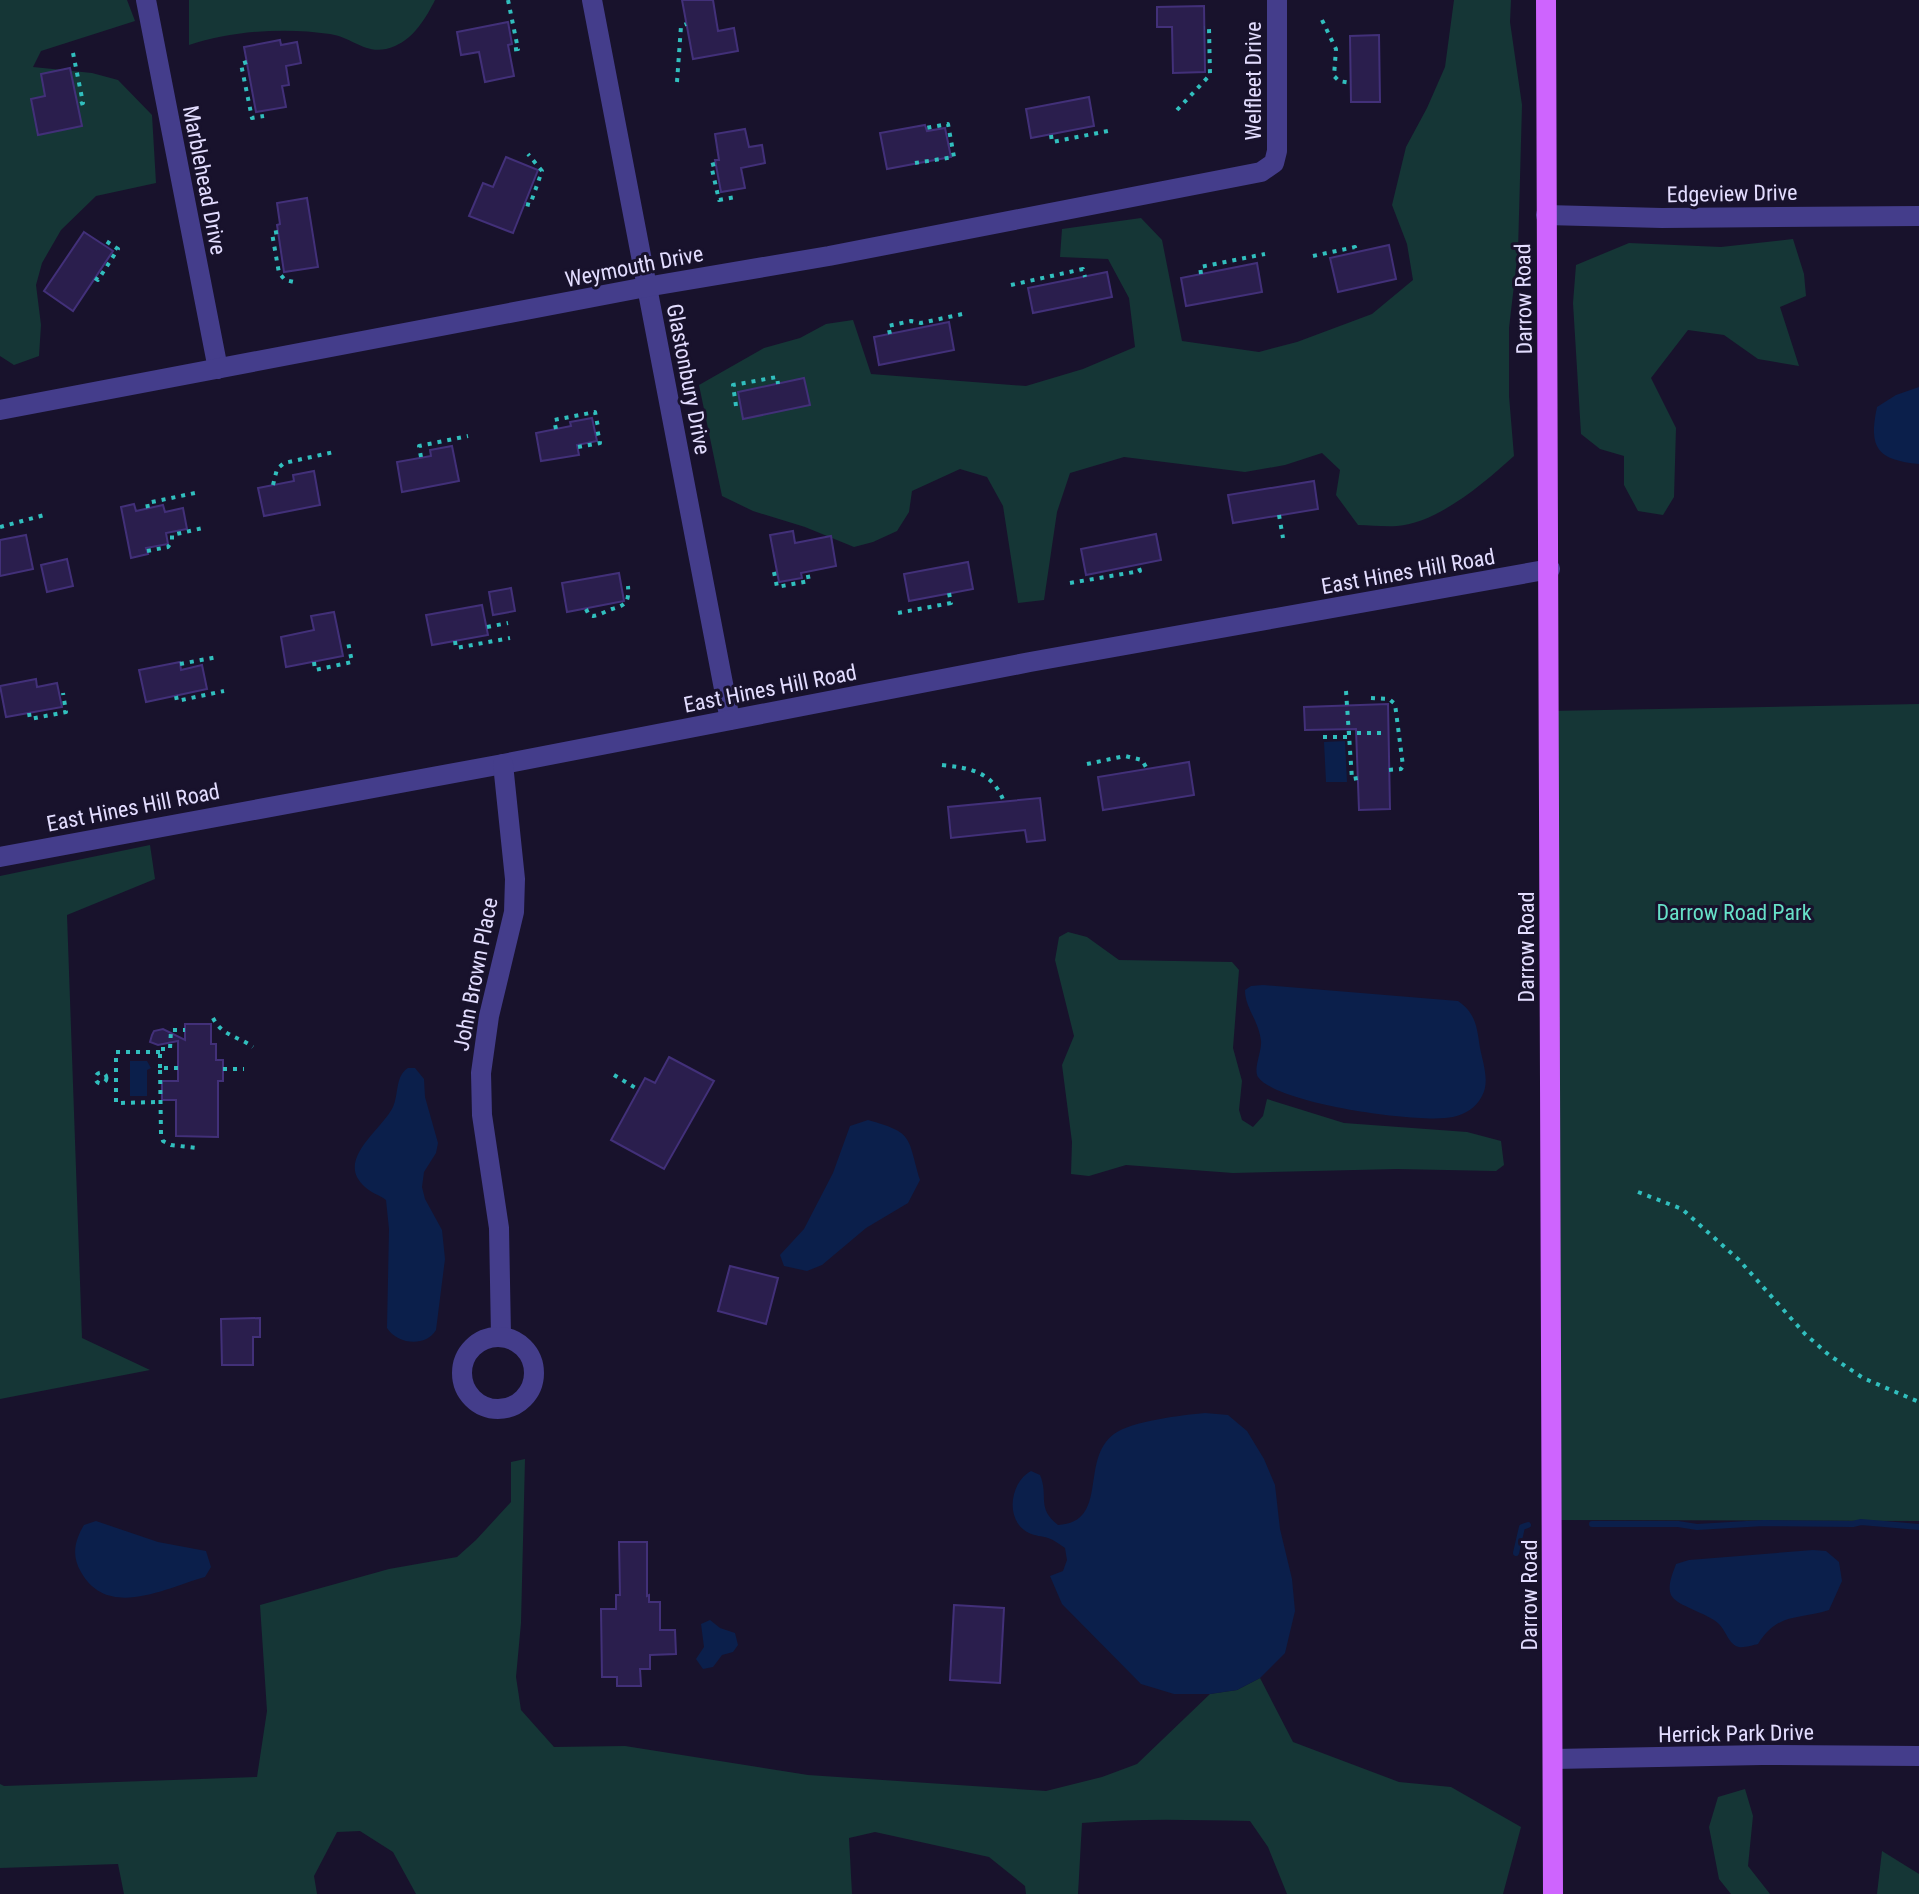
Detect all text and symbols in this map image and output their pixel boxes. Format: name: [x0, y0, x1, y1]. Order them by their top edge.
street label: Welfleet Drive: [1241, 22, 1266, 140]
street label: Marblehead Drive: [178, 103, 231, 257]
street label: Edgeview Drive: [1666, 180, 1798, 207]
street label: Weymouth Drive: [563, 241, 705, 292]
street label: Darrow Road: [1510, 243, 1537, 355]
street label: Glastonbury Drive: [662, 302, 715, 457]
street label: East Hines Hill Road: [1319, 544, 1497, 599]
street label: East Hines Hill Road: [681, 659, 859, 718]
street label: East Hines Hill Road: [44, 778, 222, 837]
street label: Darrow Road: [1514, 892, 1539, 1002]
street label: John Brown Place: [448, 895, 503, 1053]
park label: Darrow Road Park: [1656, 900, 1812, 925]
street label: Darrow Road: [1517, 1540, 1542, 1650]
street label: Herrick Park Drive: [1658, 1720, 1814, 1747]

